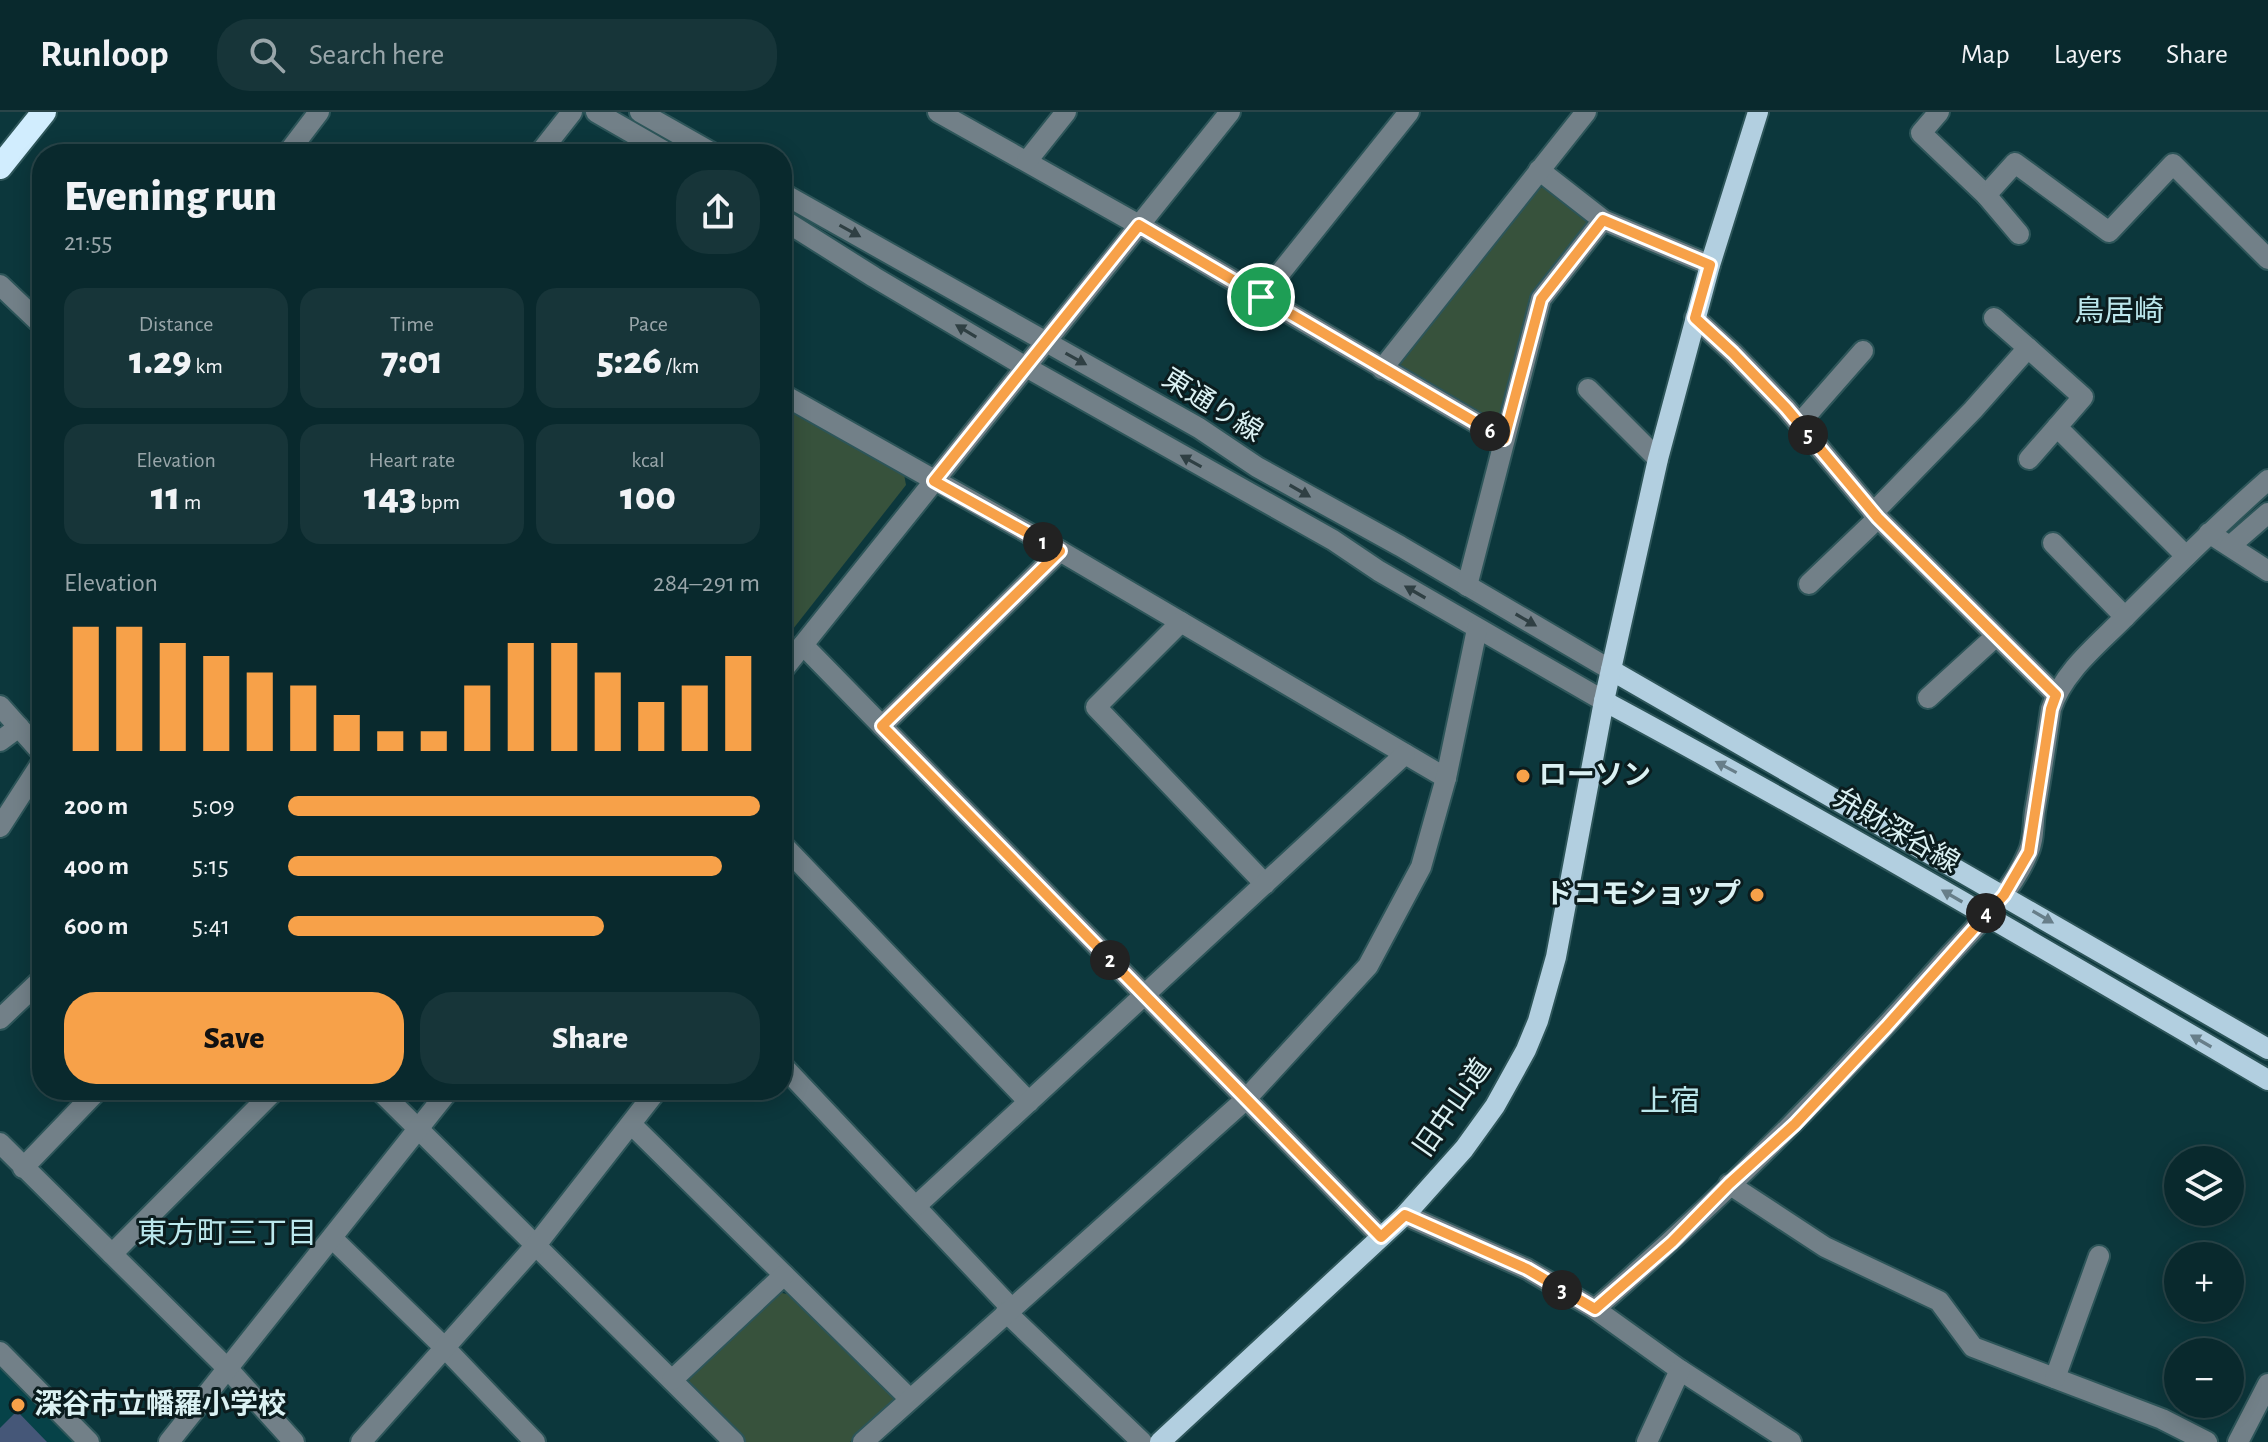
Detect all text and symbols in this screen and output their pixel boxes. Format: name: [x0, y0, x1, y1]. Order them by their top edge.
search box: [217, 19, 777, 91]
icon: search: [245, 33, 289, 77]
text: Runloop: [40, 36, 169, 74]
text: Search here: [309, 40, 444, 70]
text: Map: [1961, 41, 2010, 69]
text: Layers: [2054, 41, 2122, 69]
text: Share: [2166, 41, 2228, 69]
button: share: [676, 170, 760, 254]
text: Evening run: [64, 175, 277, 219]
one-way arrow: [839, 224, 861, 238]
text: 21:55: [64, 229, 112, 255]
pin: [1227, 263, 1295, 331]
icon: arrive: [1239, 275, 1283, 319]
district label: 鳥居崎: [2074, 295, 2164, 327]
text: Distance: [139, 313, 213, 335]
text: Time: [390, 313, 434, 335]
text: Pace: [628, 313, 668, 335]
one-way arrow: [955, 324, 977, 338]
text: 1.29: [129, 341, 192, 381]
text: 7:01: [381, 341, 443, 381]
text: 5:26: [597, 341, 662, 381]
one-way arrow: [1065, 352, 1087, 366]
text: km: [192, 355, 223, 377]
text: /km: [662, 355, 699, 377]
street label: 東通り線: [1157, 363, 1268, 448]
pin: 6: [1470, 411, 1510, 451]
pin: 5: [1788, 415, 1828, 455]
text: 6: [1485, 420, 1495, 442]
text: 5: [1803, 424, 1813, 446]
text: Elevation: [136, 449, 216, 471]
text: Heart rate: [369, 449, 455, 471]
text: kcal: [631, 449, 665, 471]
one-way arrow: [1180, 454, 1202, 468]
text: 11: [151, 477, 180, 517]
text: 143: [364, 477, 417, 517]
text: 100: [620, 477, 676, 517]
one-way arrow: [1289, 484, 1311, 498]
text: m: [180, 491, 201, 513]
text: bpm: [417, 491, 460, 513]
pin: 1: [1023, 522, 1063, 562]
text: 1: [1039, 531, 1047, 553]
text: Elevation: [64, 570, 158, 596]
text: 284–291 m: [653, 570, 760, 596]
one-way arrow: [1404, 585, 1426, 599]
one-way arrow: [1515, 613, 1537, 627]
one-way arrow: [1715, 760, 1738, 774]
place label: ローソン: [1539, 762, 1651, 790]
marker: ローソン: [1514, 767, 1532, 785]
street label: 弁財深谷線: [1828, 782, 1965, 878]
text: 200 m: [64, 793, 128, 819]
text: 5:09: [192, 793, 235, 819]
text: 400 m: [64, 853, 129, 879]
text: 5:15: [192, 853, 229, 879]
place label: ドコモショップ: [1545, 879, 1741, 909]
marker: ドコモショップ: [1748, 886, 1766, 904]
one-way arrow: [1941, 889, 1963, 903]
pin: 4: [1966, 893, 2006, 933]
text: 4: [1980, 902, 1992, 924]
one-way arrow: [2032, 910, 2054, 924]
text: 600 m: [64, 913, 129, 939]
text: 5:41: [192, 913, 230, 939]
pin: 2: [1090, 940, 1130, 980]
text: 2: [1105, 949, 1115, 971]
button: Save: [64, 992, 404, 1084]
button: Share: [420, 992, 760, 1084]
one-way arrow: [2190, 1034, 2212, 1048]
street label: 旧中山道: [1408, 1053, 1497, 1162]
district label: 上宿: [1640, 1086, 1700, 1117]
map controls: [2164, 1146, 2244, 1418]
button: layers: [2164, 1146, 2244, 1226]
district label: 東方町三丁目: [137, 1217, 317, 1249]
button: +: [2164, 1242, 2244, 1322]
pin: 3: [1542, 1270, 1582, 1310]
text: 3: [1557, 1279, 1567, 1301]
button: −: [2164, 1338, 2244, 1418]
place label: 深谷市立幡羅小学校: [34, 1389, 286, 1419]
marker: 深谷市立幡羅小学校: [9, 1396, 27, 1414]

